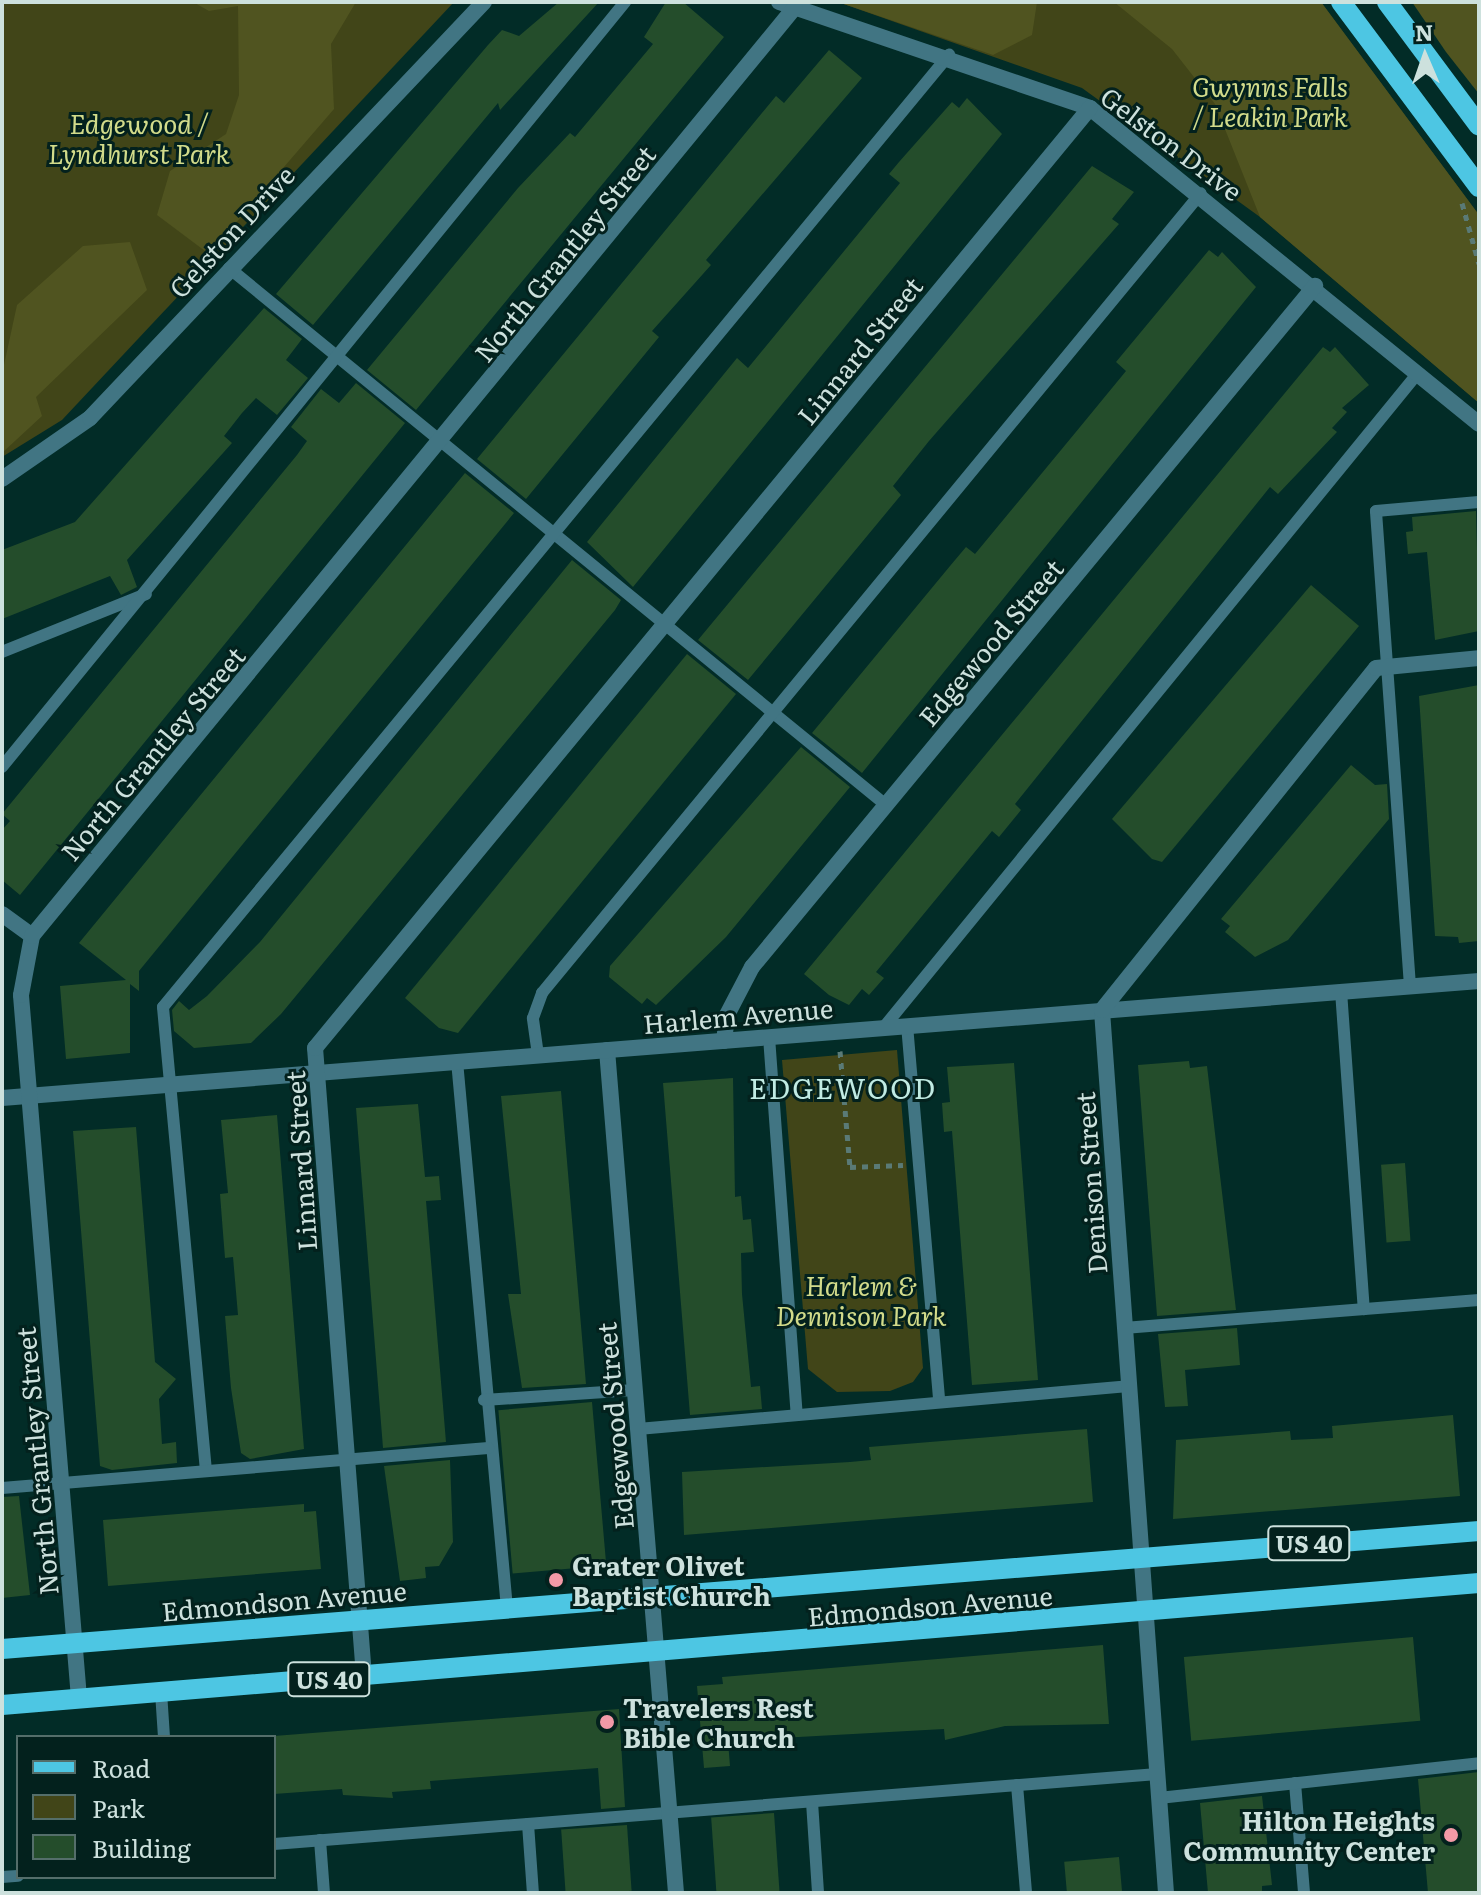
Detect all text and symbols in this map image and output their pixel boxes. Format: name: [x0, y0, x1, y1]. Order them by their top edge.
text: N: [1414, 15, 1434, 48]
north arrow: [1385, 16, 1465, 96]
park label: Gwynns Falls / Leakin Park: [1192, 70, 1348, 132]
street label: Gelston Drive: [1095, 80, 1249, 206]
park label: Edgewood / Lyndhurst Park: [48, 107, 230, 168]
street label: North Grantley Street: [467, 139, 661, 367]
street label: Gelston Drive: [162, 159, 300, 303]
street label: Linnard Street: [790, 270, 928, 430]
street label: Edgewood Street: [911, 552, 1069, 732]
street label: North Grantley Street: [54, 640, 250, 866]
street label: Harlem Avenue: [642, 991, 834, 1039]
street label: Linnard Street: [278, 1070, 322, 1252]
district label: EDGEWOOD: [749, 1070, 937, 1104]
street label: Denison Street: [1068, 1091, 1112, 1275]
park label: Harlem & Dennison Park: [775, 1269, 947, 1330]
street label: Edgewood Street: [589, 1321, 639, 1531]
street label: North Grantley Street: [9, 1326, 63, 1596]
road number: US 40: [1267, 1523, 1351, 1563]
place label: Grater Olivet Baptist Church: [572, 1549, 771, 1610]
marker: Grater Olivet Baptist Church: [547, 1571, 565, 1589]
street label: Edmondson Avenue: [160, 1574, 408, 1626]
street label: Edmondson Avenue: [806, 1579, 1054, 1631]
road number: US 40: [287, 1659, 371, 1699]
place label: Travelers Rest Bible Church: [623, 1691, 814, 1752]
marker: Travelers Rest Bible Church: [598, 1713, 616, 1731]
legend: [16, 1735, 276, 1879]
text: Road: [92, 1750, 150, 1785]
text: Park: [92, 1790, 145, 1825]
place label: Hilton Heights Community Center: [1183, 1804, 1435, 1866]
marker: Hilton Heights Community Center: [1442, 1826, 1460, 1844]
text: Building: [92, 1830, 191, 1865]

